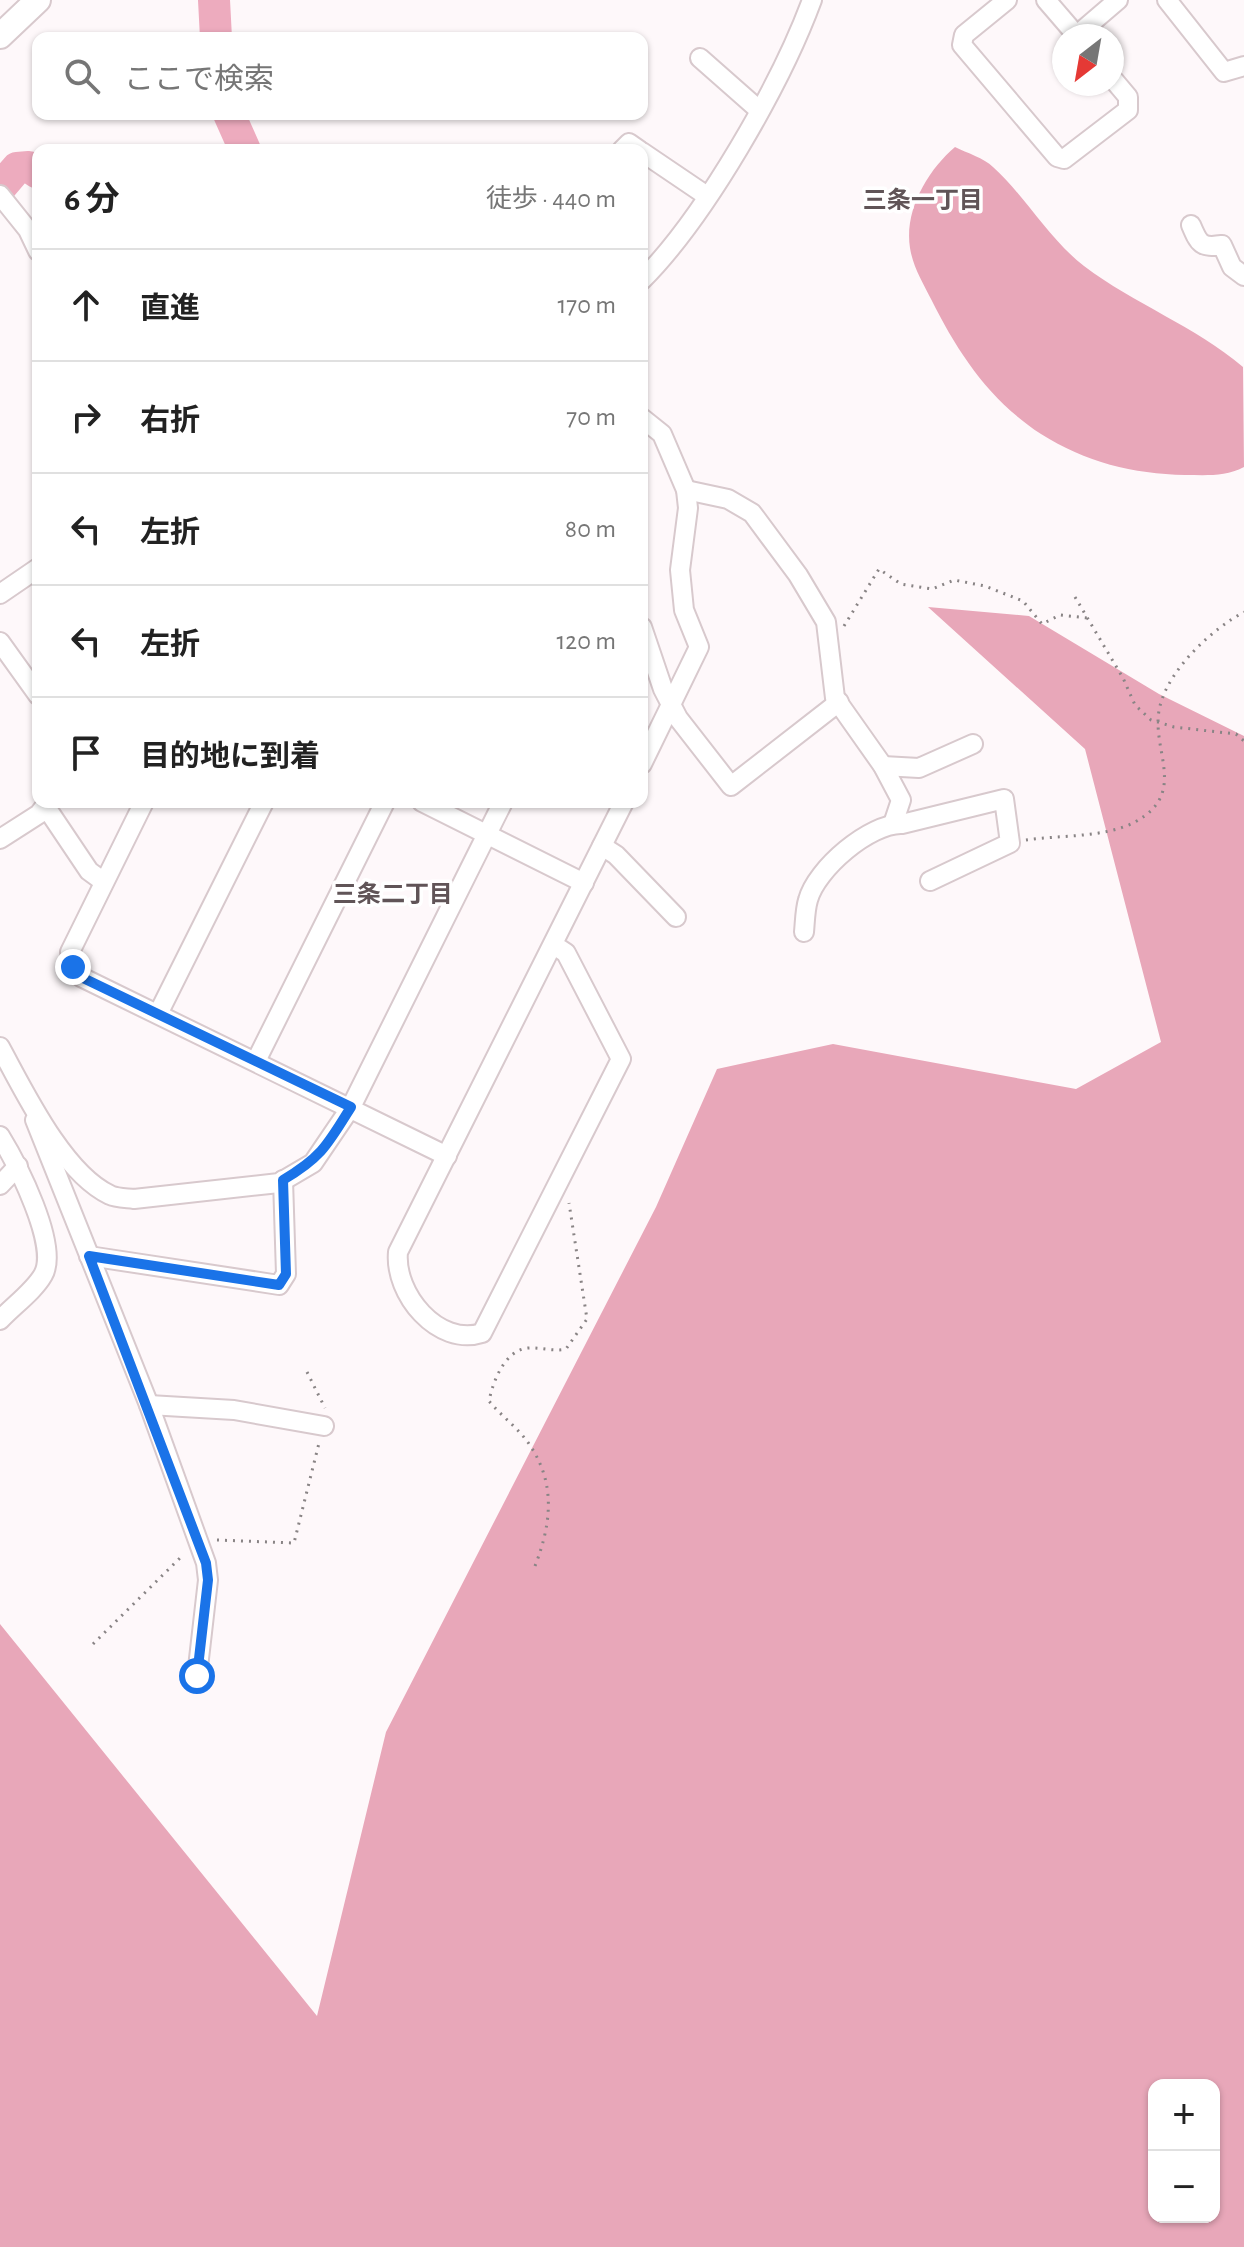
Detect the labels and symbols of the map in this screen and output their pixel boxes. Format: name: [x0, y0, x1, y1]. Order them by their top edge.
north arrow: [1052, 24, 1124, 96]
district label: 三条一丁目: [863, 187, 983, 213]
district label: 三条二丁目: [333, 881, 453, 907]
route end: [55, 949, 91, 985]
route start: [179, 1658, 215, 1694]

